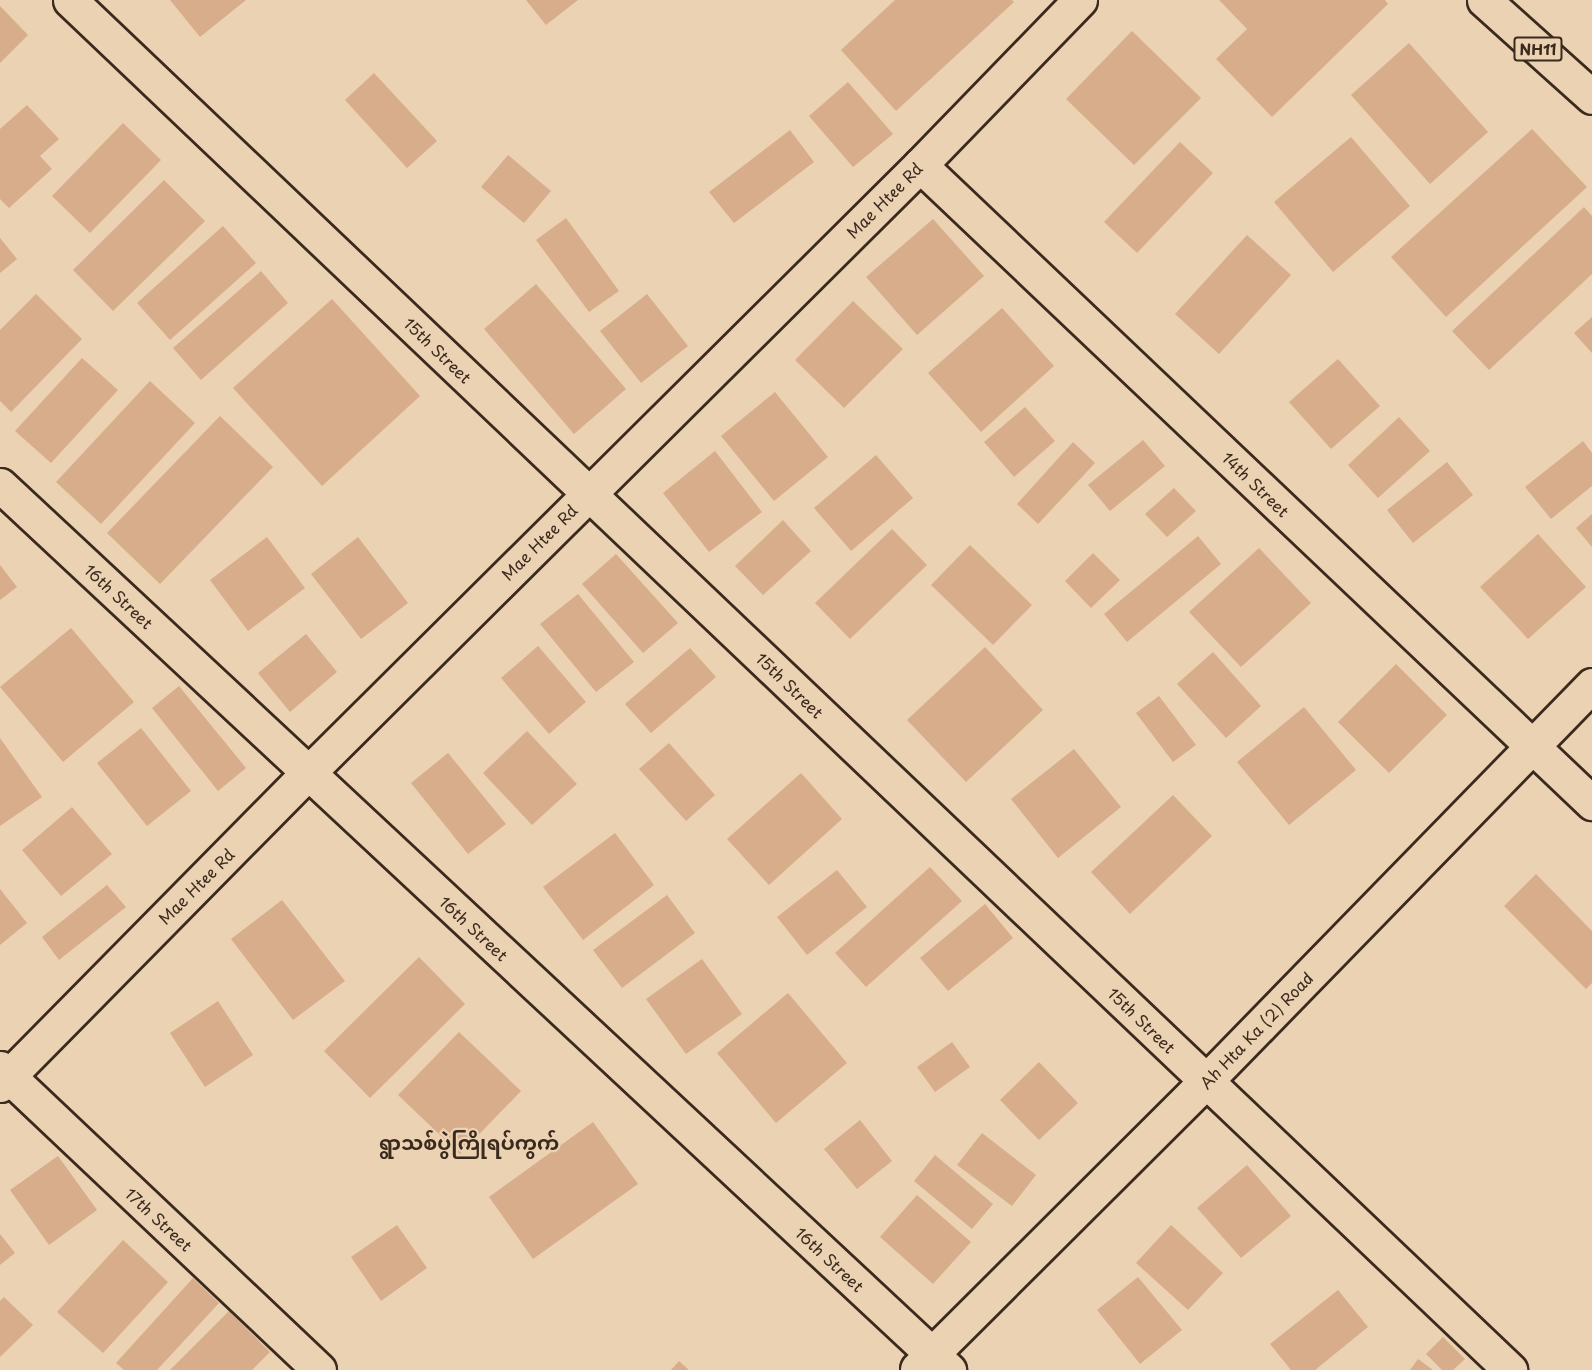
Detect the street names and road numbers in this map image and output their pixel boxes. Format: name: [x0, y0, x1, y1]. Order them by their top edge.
road number: NH11: [1512, 37, 1564, 61]
street label: Mae Htee Rd: [842, 158, 926, 242]
street label: 15th Street: [400, 313, 476, 387]
street label: 14th Street: [1218, 447, 1294, 521]
street label: Mae Htee Rd: [497, 500, 581, 584]
street label: 16th Street: [81, 559, 157, 633]
street label: 15th Street: [752, 648, 828, 722]
street label: Mae Htee Rd: [154, 844, 238, 928]
street label: 16th Street: [436, 891, 512, 965]
street label: Ah Hta Ka (2) Road: [1195, 968, 1317, 1092]
street label: 15th Street: [1104, 983, 1180, 1057]
street label: 17th Street: [122, 1183, 196, 1255]
street label: 16th Street: [792, 1222, 868, 1296]

